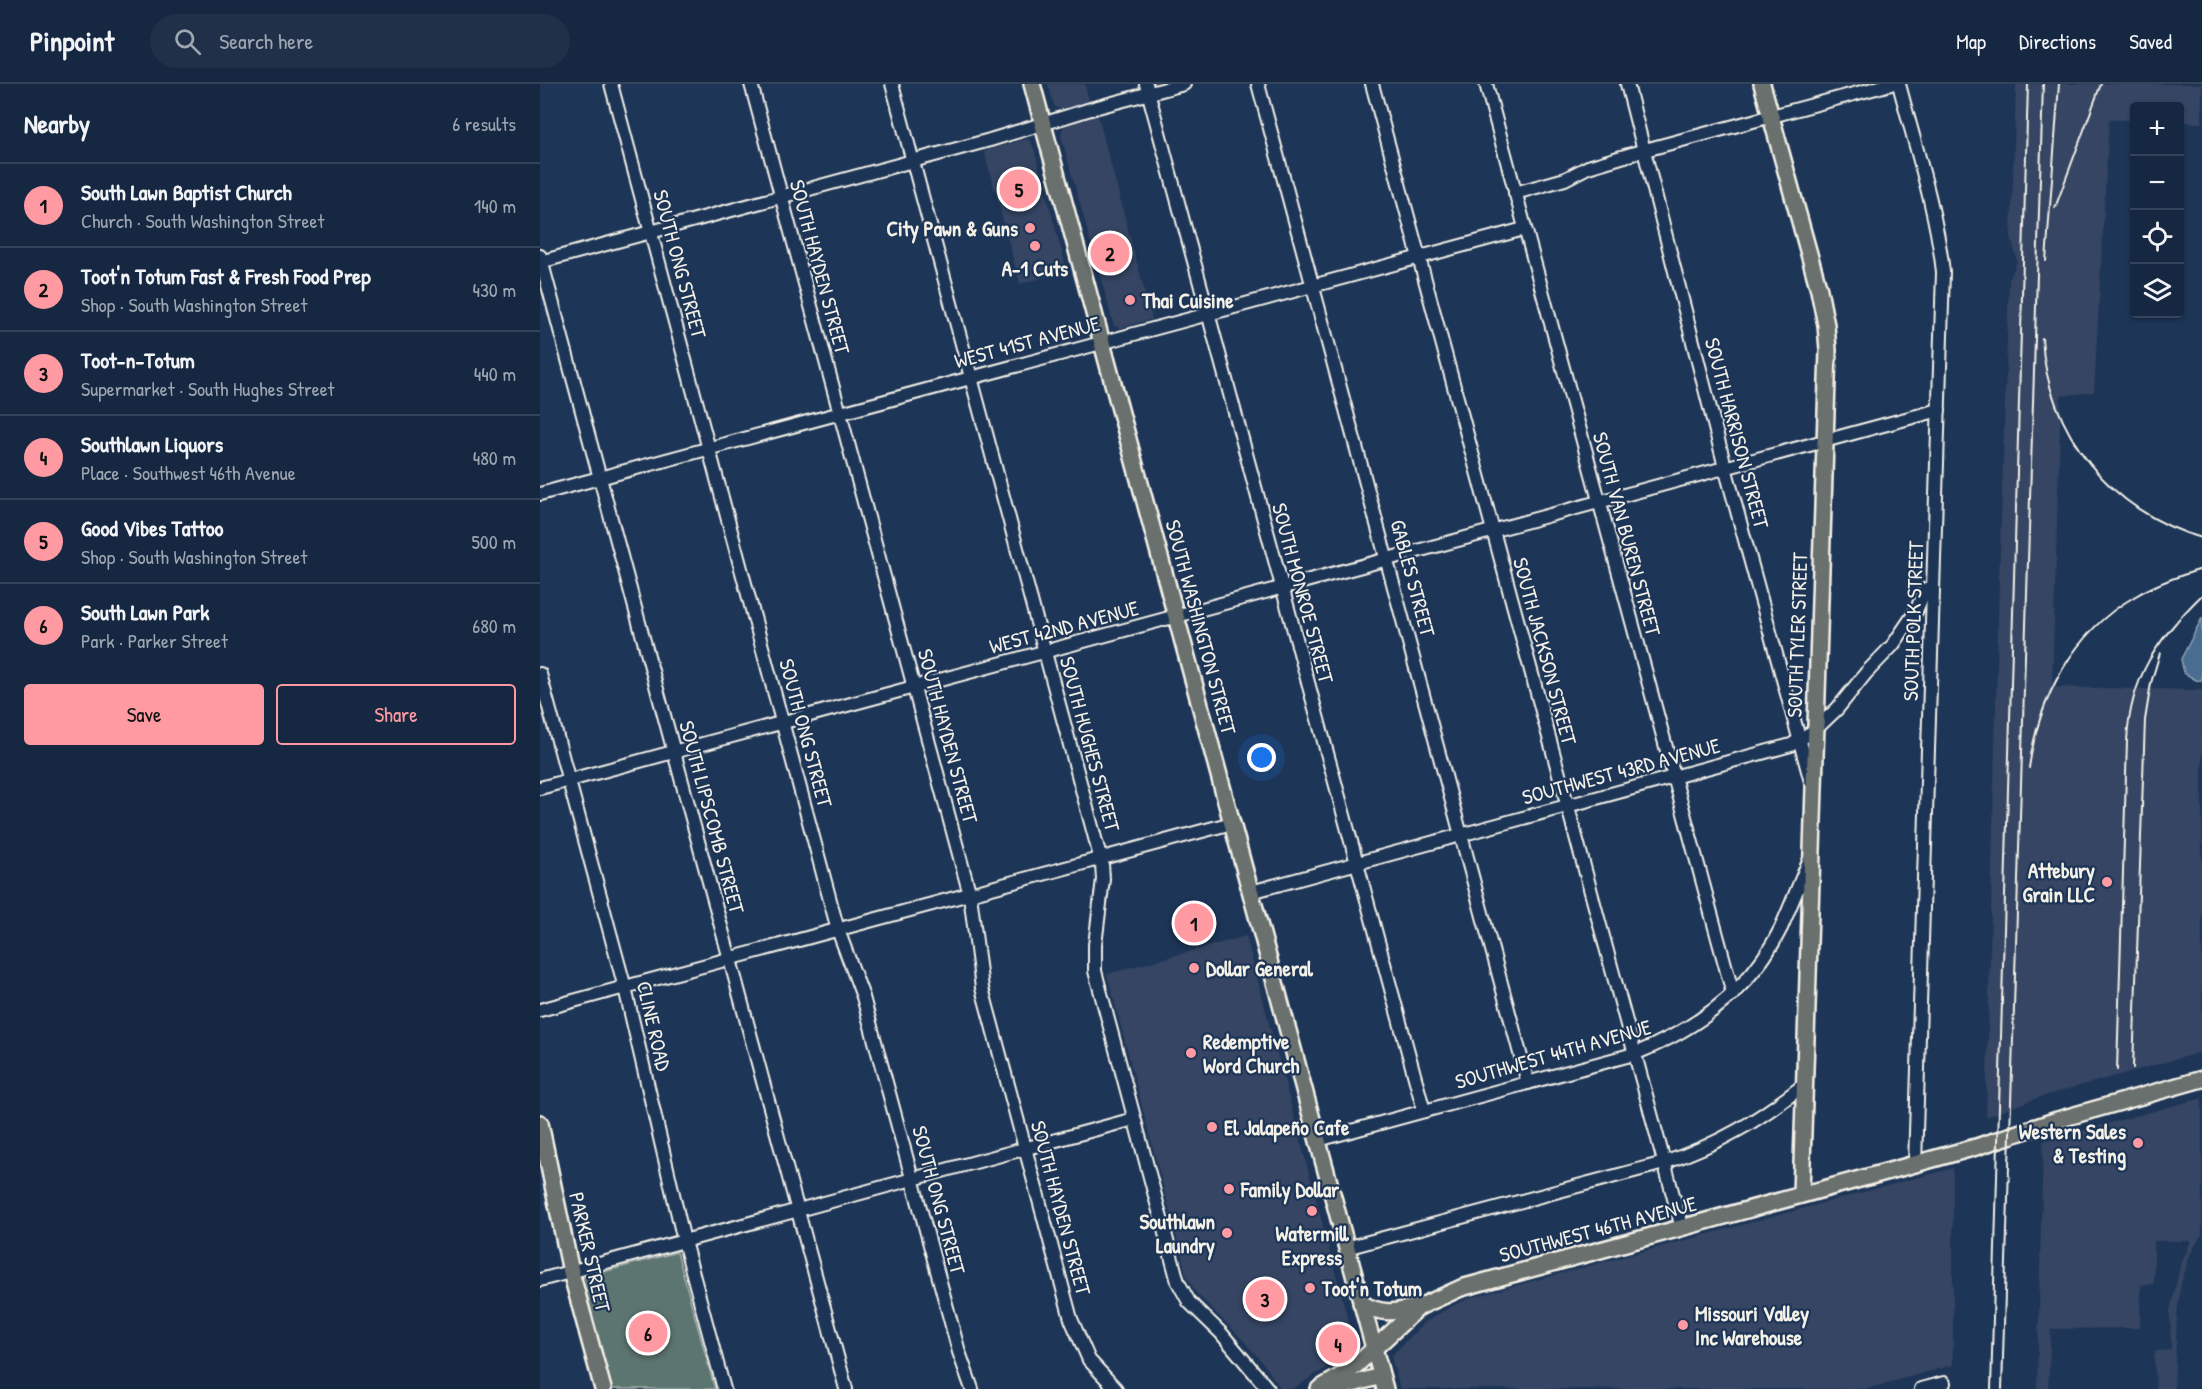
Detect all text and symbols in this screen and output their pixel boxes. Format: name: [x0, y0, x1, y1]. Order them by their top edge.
search box: [150, 14, 570, 68]
text: Pinpoint: [30, 22, 114, 60]
icon: search: [171, 25, 204, 58]
text: Search here: [219, 26, 313, 56]
text: Map: [1956, 27, 1986, 56]
text: Directions: [2019, 27, 2096, 56]
text: Saved: [2129, 27, 2172, 56]
map controls: [2130, 102, 2184, 318]
button: +: [2130, 102, 2184, 156]
text: Nearby: [24, 106, 90, 141]
text: 6 results: [452, 110, 516, 137]
button: −: [2130, 156, 2184, 210]
pin: 5: [1000, 166, 1038, 212]
text: South Lawn Baptist Church: [81, 177, 292, 207]
street label: SOUTH HAYDEN STREET: [783, 177, 858, 359]
street label: SOUTH ONG STREET: [646, 187, 714, 343]
text: 1: [40, 192, 47, 219]
text: 140 m: [474, 192, 516, 219]
text: Church · South Washington Street: [81, 207, 324, 234]
button: locate: [2130, 210, 2184, 264]
place label: City Pawn & Guns: [886, 214, 1018, 244]
marker: City Pawn & Guns: [1023, 221, 1037, 235]
pin: 2: [1090, 230, 1130, 276]
marker: A-1 Cuts: [1028, 239, 1042, 253]
place label: A-1 Cuts: [1002, 254, 1068, 283]
text: Toot'n Totum Fast & Fresh Food Prep: [81, 261, 371, 291]
button: layers: [2130, 264, 2184, 318]
text: 2: [39, 276, 48, 303]
text: 430 m: [472, 276, 516, 303]
place label: Thai Cuisine: [1141, 286, 1234, 315]
text: Shop · South Washington Street: [81, 291, 307, 318]
marker: Thai Cuisine: [1123, 293, 1137, 307]
street label: WEST 41ST AVENUE: [951, 309, 1103, 375]
street label: SOUTH HARRISON STREET: [1698, 335, 1777, 533]
text: Toot-n-Totum: [81, 345, 195, 375]
text: 3: [39, 360, 48, 387]
text: 440 m: [474, 360, 516, 387]
text: Supermarket · South Hughes Street: [81, 375, 334, 402]
text: Southlawn Liquors: [81, 429, 223, 459]
street label: SOUTH VAN BUREN STREET: [1586, 429, 1668, 640]
text: 4: [40, 444, 47, 471]
text: 480 m: [473, 444, 516, 471]
text: Place · Southwest 46th Avenue: [81, 459, 296, 486]
street label: SOUTH MONROE STREET: [1265, 500, 1341, 687]
text: Good Vibes Tattoo: [81, 513, 223, 543]
street label: SOUTH WASHINGTON STREET: [1158, 516, 1244, 739]
street label: GABLES STREET: [1383, 516, 1443, 641]
text: 5: [39, 528, 48, 555]
text: 500 m: [471, 528, 516, 555]
street label: SOUTH POLK STREET: [1896, 539, 1930, 702]
text: Shop · South Washington Street: [81, 543, 307, 570]
street label: SOUTH TYLER STREET: [1780, 551, 1814, 718]
street label: SOUTH JACKSON STREET: [1506, 554, 1584, 749]
street label: WEST 42ND AVENUE: [986, 593, 1142, 661]
text: South Lawn Park: [81, 597, 209, 627]
text: 6: [40, 612, 47, 639]
text: 680 m: [472, 612, 516, 639]
text: Park · Parker Street: [81, 627, 228, 654]
street label: SOUTH HAYDEN STREET: [911, 646, 986, 828]
street label: SOUTH HUGHES STREET: [1053, 653, 1128, 836]
street label: SOUTH ONG STREET: [772, 656, 840, 812]
button: Save: [24, 684, 264, 745]
button: Share: [276, 684, 516, 745]
street label: SOUTH LIPSCOMB STREET: [672, 717, 752, 918]
street label: SOUTHWEST 43RD AVENUE: [1519, 731, 1723, 811]
your location: [1247, 743, 1276, 772]
place label: Attebury Grain LLC: [2022, 856, 2095, 909]
marker: Attebury Grain LLC: [2100, 875, 2114, 889]
pin: 1: [1174, 900, 1214, 946]
place label: Dollar General: [1206, 954, 1313, 983]
marker: Dollar General: [1187, 961, 1201, 975]
street label: CLINE ROAD: [630, 978, 678, 1074]
street label: SOUTHWEST 44TH AVENUE: [1452, 1012, 1654, 1096]
place label: Redemptive Word Church: [1203, 1027, 1299, 1080]
marker: Redemptive Word Church: [1184, 1046, 1198, 1060]
place label: El Jalapeño Cafe: [1224, 1113, 1350, 1143]
place label: Western Sales & Testing: [2019, 1117, 2126, 1171]
street label: SOUTH HAYDEN STREET: [1024, 1118, 1099, 1300]
marker: El Jalapeño Cafe: [1205, 1120, 1219, 1134]
street label: SOUTH ONG STREET: [905, 1123, 973, 1279]
marker: Western Sales & Testing: [2131, 1136, 2145, 1150]
place label: Family Dollar: [1240, 1175, 1340, 1205]
marker: Family Dollar: [1222, 1182, 1236, 1196]
street label: PARKER STREET: [562, 1189, 618, 1316]
street label: SOUTHWEST 46TH AVENUE: [1496, 1189, 1700, 1269]
marker: Watermill Express: [1305, 1204, 1319, 1218]
place label: Southlawn Laundry: [1139, 1207, 1215, 1261]
place label: Watermill Express: [1276, 1219, 1349, 1273]
marker: Southlawn Laundry: [1220, 1226, 1234, 1240]
place label: Toot'n Totum: [1321, 1274, 1422, 1303]
pin: 3: [1246, 1276, 1284, 1322]
marker: Toot'n Totum: [1303, 1281, 1317, 1295]
place label: Missouri Valley Inc Warehouse: [1695, 1299, 1809, 1352]
pin: 6: [628, 1310, 668, 1356]
marker: Missouri Valley Inc Warehouse: [1676, 1318, 1690, 1332]
pin: 4: [1318, 1322, 1358, 1366]

